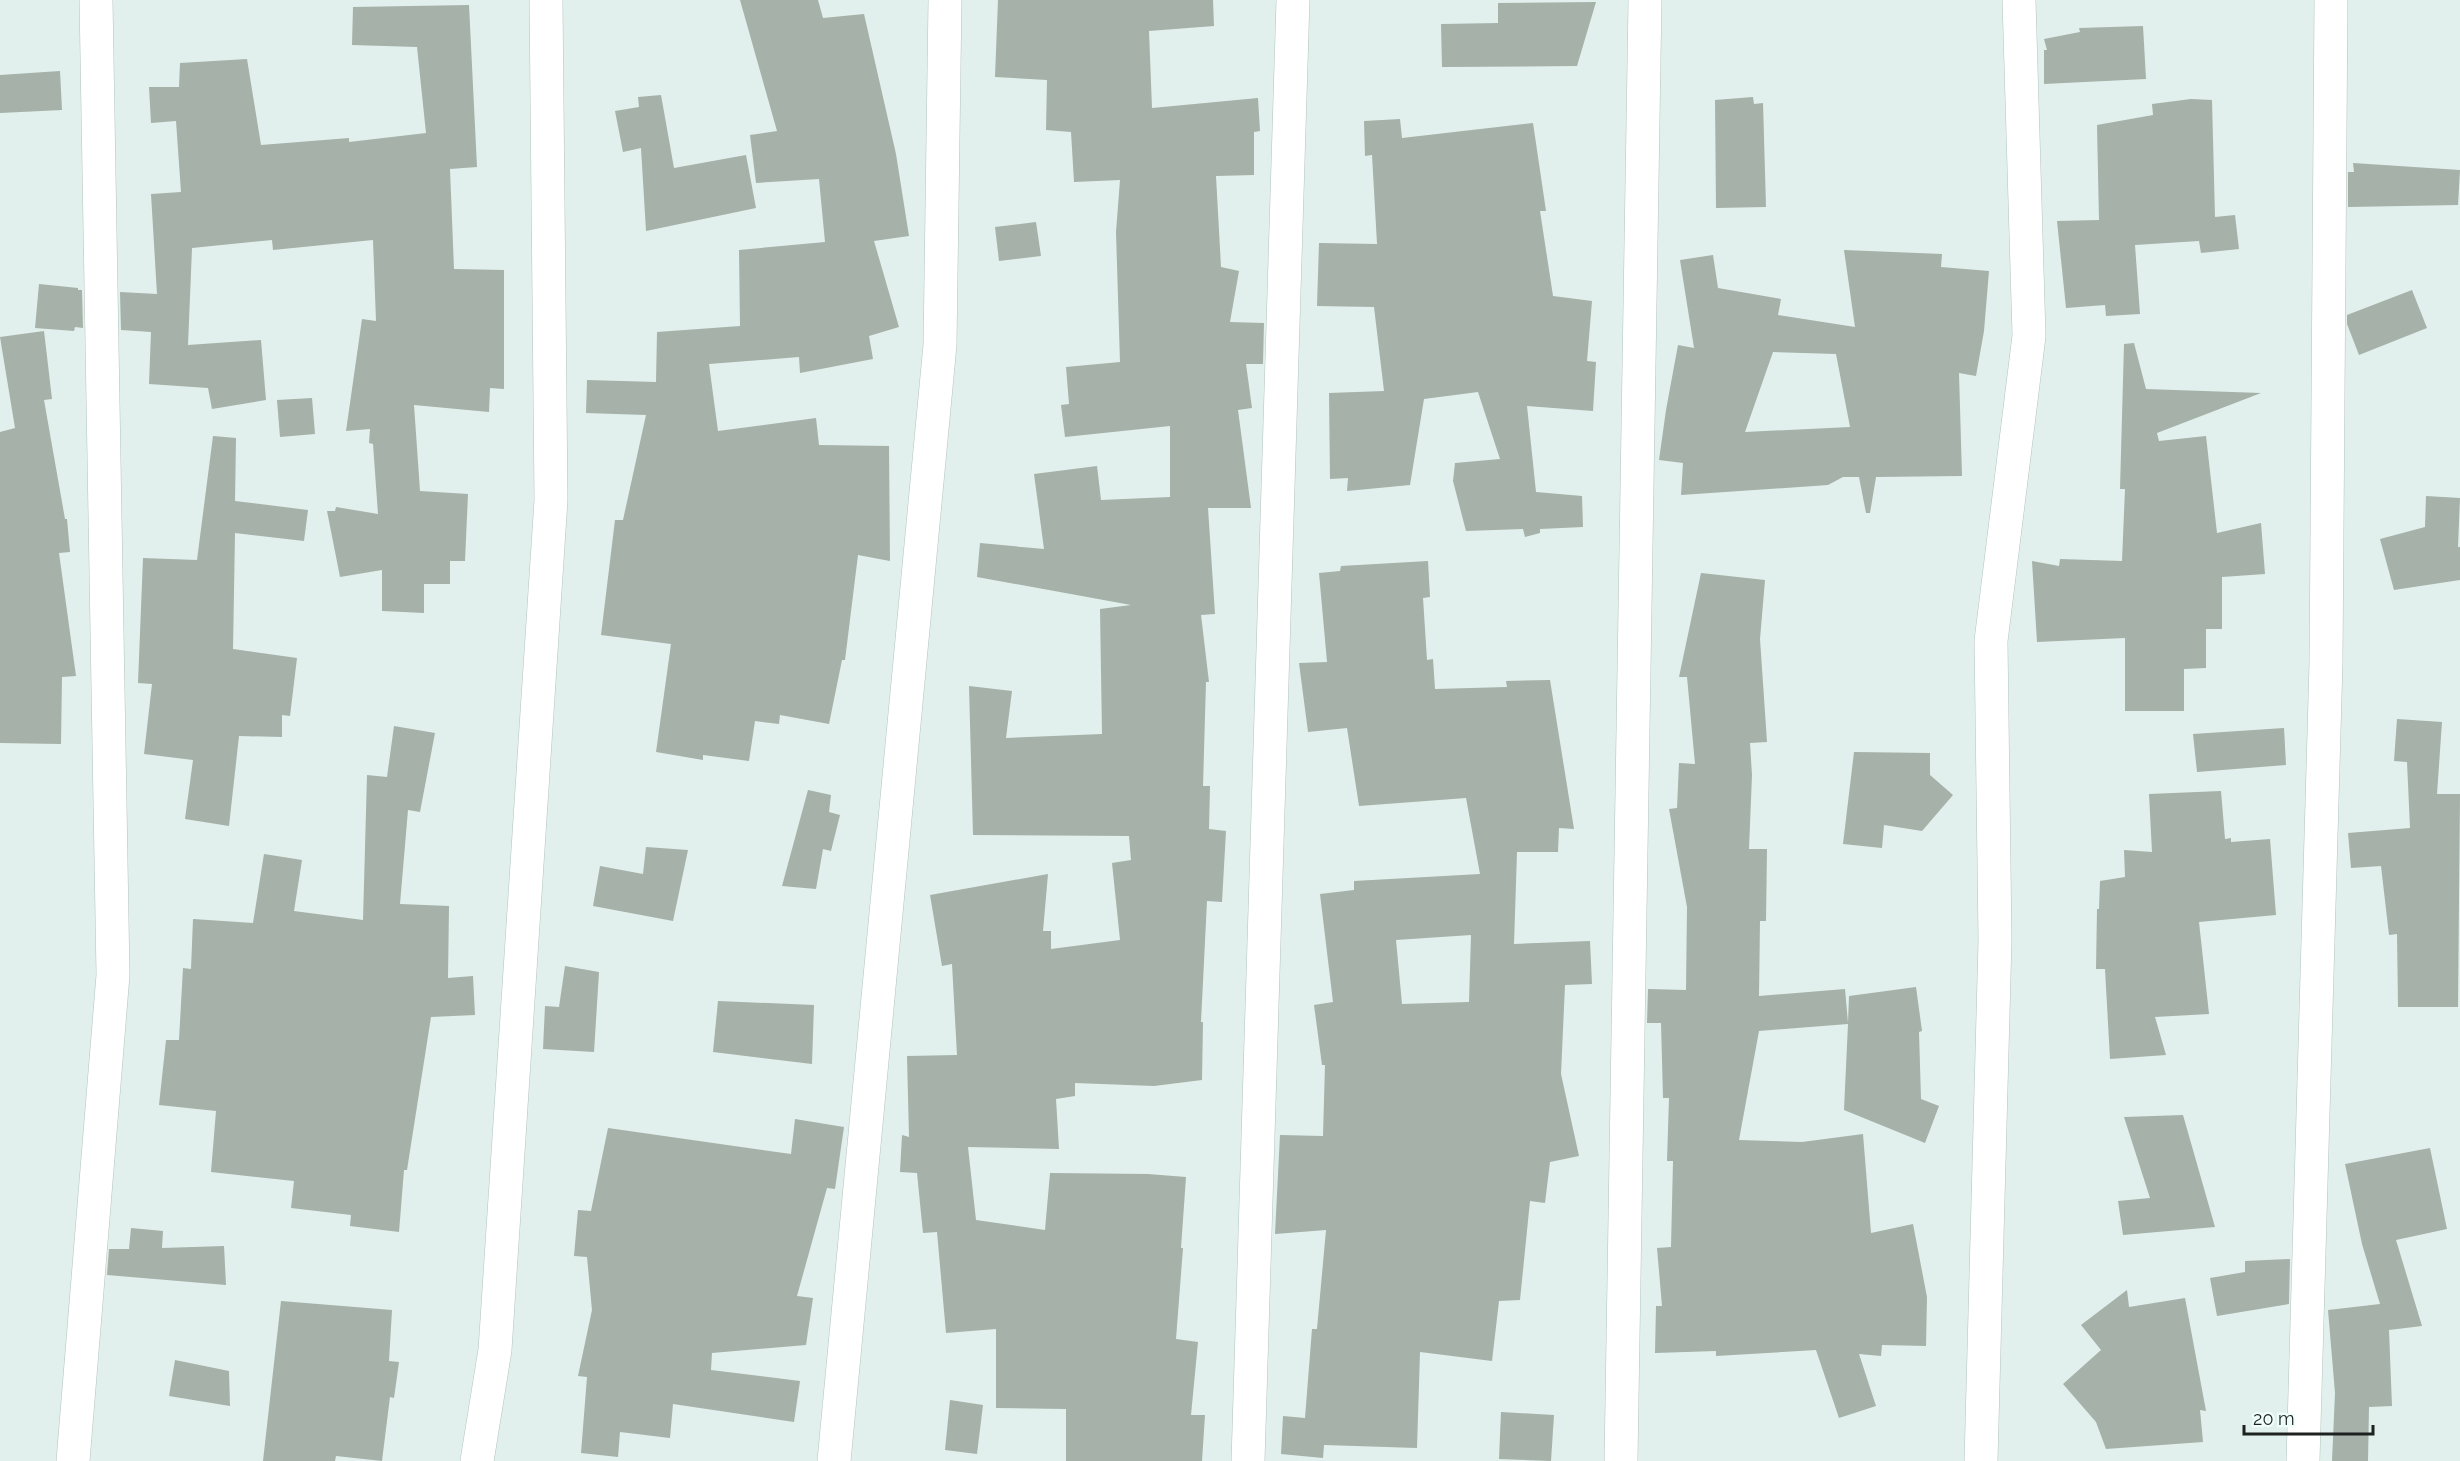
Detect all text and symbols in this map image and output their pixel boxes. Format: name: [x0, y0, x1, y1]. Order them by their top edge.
scale bar: [2244, 1398, 2373, 1436]
text: 20 m: [2253, 1408, 2295, 1429]

